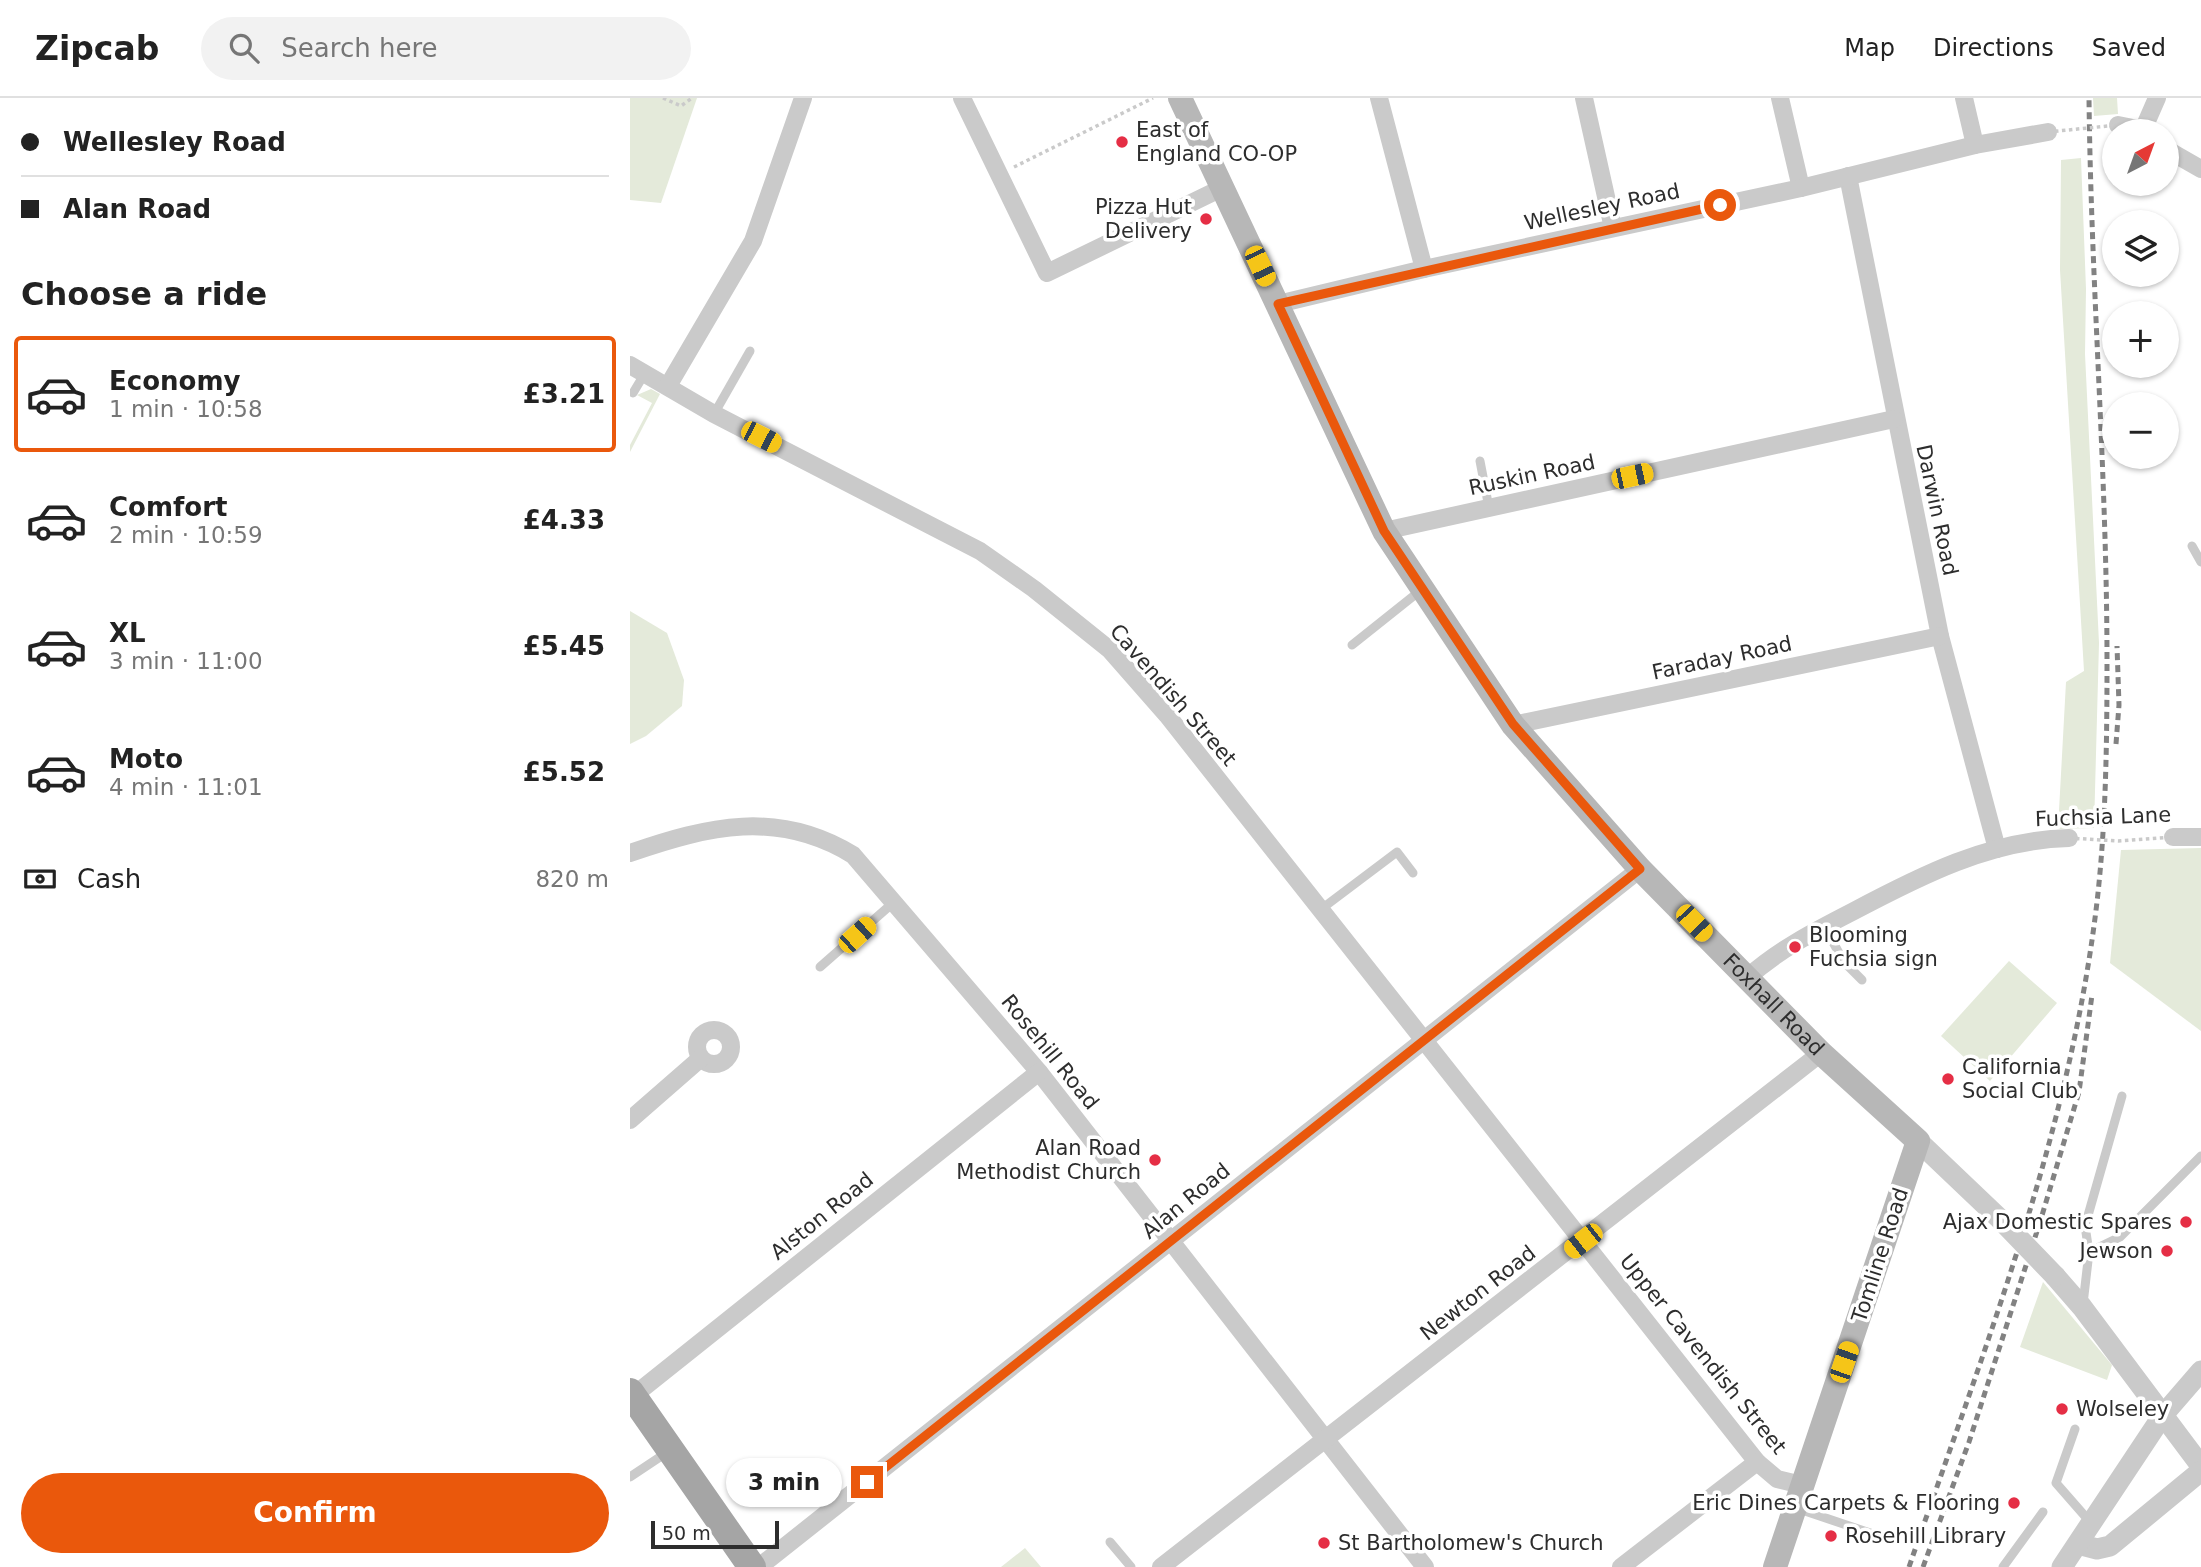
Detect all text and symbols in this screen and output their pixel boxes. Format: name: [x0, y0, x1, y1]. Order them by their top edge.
search box: [201, 17, 691, 80]
text: Zipcab: [35, 29, 159, 68]
icon: search: [225, 29, 263, 67]
text: Search here: [281, 33, 438, 63]
text: Map: [1844, 34, 1895, 62]
text: Directions: [1933, 34, 2054, 62]
text: Saved: [2092, 34, 2166, 62]
place label: East of England CO-OP: [1136, 118, 1297, 166]
north arrow: [2102, 119, 2179, 196]
map controls: [2102, 119, 2179, 469]
text: Wellesley Road: [63, 127, 286, 157]
marker: East of England CO-OP: [1114, 134, 1130, 150]
street label: Wellesley Road: [1522, 179, 1682, 235]
route start: [1704, 189, 1736, 221]
text: Alan Road: [63, 194, 211, 224]
place label: Pizza Hut Delivery: [1095, 195, 1192, 243]
button: layers: [2102, 210, 2179, 287]
marker: Pizza Hut Delivery: [1198, 211, 1214, 227]
car: [1242, 243, 1279, 289]
text: Choose a ride: [21, 275, 267, 313]
button: +: [2102, 301, 2179, 378]
icon: car: [25, 363, 88, 426]
text: Economy: [109, 366, 240, 396]
text: £3.21: [523, 379, 605, 409]
button: −: [2102, 392, 2179, 469]
text: 1 min · 10:58: [109, 396, 263, 422]
car: [738, 418, 785, 456]
street label: Darwin Road: [1911, 442, 1963, 578]
street label: Ruskin Road: [1467, 450, 1597, 500]
car: [1610, 461, 1655, 491]
icon: car: [25, 489, 88, 552]
text: Comfort: [109, 492, 227, 522]
text: £4.33: [523, 505, 605, 535]
text: 2 min · 10:59: [109, 522, 263, 548]
icon: car: [25, 615, 88, 678]
text: XL: [109, 618, 146, 648]
street label: Cavendish Street: [1105, 619, 1241, 771]
text: £5.45: [523, 631, 605, 661]
street label: Faraday Road: [1650, 631, 1794, 685]
text: 3 min · 11:00: [109, 648, 263, 674]
icon: car: [25, 741, 88, 804]
text: Moto: [109, 744, 183, 774]
text: £5.52: [523, 757, 605, 787]
text: 4 min · 11:01: [109, 774, 263, 800]
street label: Fuchsia Lane: [2035, 803, 2171, 831]
icon: cash: [21, 860, 59, 898]
text: Cash: [77, 864, 141, 894]
text: 820 m: [535, 866, 609, 892]
car: [1672, 901, 1717, 945]
car: [835, 913, 880, 957]
place label: Blooming Fuchsia sign: [1809, 923, 1938, 971]
marker: Blooming Fuchsia sign: [1787, 939, 1803, 955]
street label: Foxhall Road: [1718, 949, 1829, 1061]
street label: Rosehill Road: [996, 990, 1104, 1114]
place label: California Social Club: [1962, 1055, 2078, 1103]
marker: California Social Club: [1940, 1071, 1956, 1087]
place label: Alan Road Methodist Church: [956, 1136, 1141, 1184]
marker: Alan Road Methodist Church: [1147, 1152, 1163, 1168]
street label: Alan Road: [1137, 1158, 1235, 1244]
street label: Alston Road: [766, 1167, 878, 1265]
street label: Tomline Road: [1847, 1185, 1913, 1326]
place label: Ajax Domestic Spares: [1943, 1210, 2172, 1234]
marker: Ajax Domestic Spares: [2178, 1214, 2194, 1230]
car: [1560, 1220, 1607, 1262]
place label: Jewson: [2078, 1239, 2153, 1263]
street label: Newton Road: [1416, 1241, 1540, 1345]
marker: Jewson: [2159, 1243, 2175, 1259]
street label: Upper Cavendish Street: [1615, 1249, 1791, 1459]
car: [1828, 1339, 1861, 1385]
place label: Wolseley: [2076, 1397, 2169, 1421]
marker: Wolseley: [2054, 1401, 2070, 1417]
callout: 3 min: [727, 1458, 842, 1506]
route end: [851, 1466, 883, 1498]
text: 3 min: [748, 1469, 820, 1495]
button: Confirm: [21, 1473, 609, 1553]
place label: Eric Dines Carpets & Flooring: [1692, 1491, 2000, 1515]
marker: Eric Dines Carpets & Flooring: [2006, 1495, 2022, 1511]
scale bar: [651, 1518, 779, 1550]
text: 50 m: [662, 1522, 711, 1544]
place label: Rosehill Library: [1845, 1524, 2006, 1548]
marker: Rosehill Library: [1823, 1528, 1839, 1544]
place label: St Bartholomew's Church: [1338, 1531, 1603, 1555]
marker: St Bartholomew's Church: [1316, 1535, 1332, 1551]

